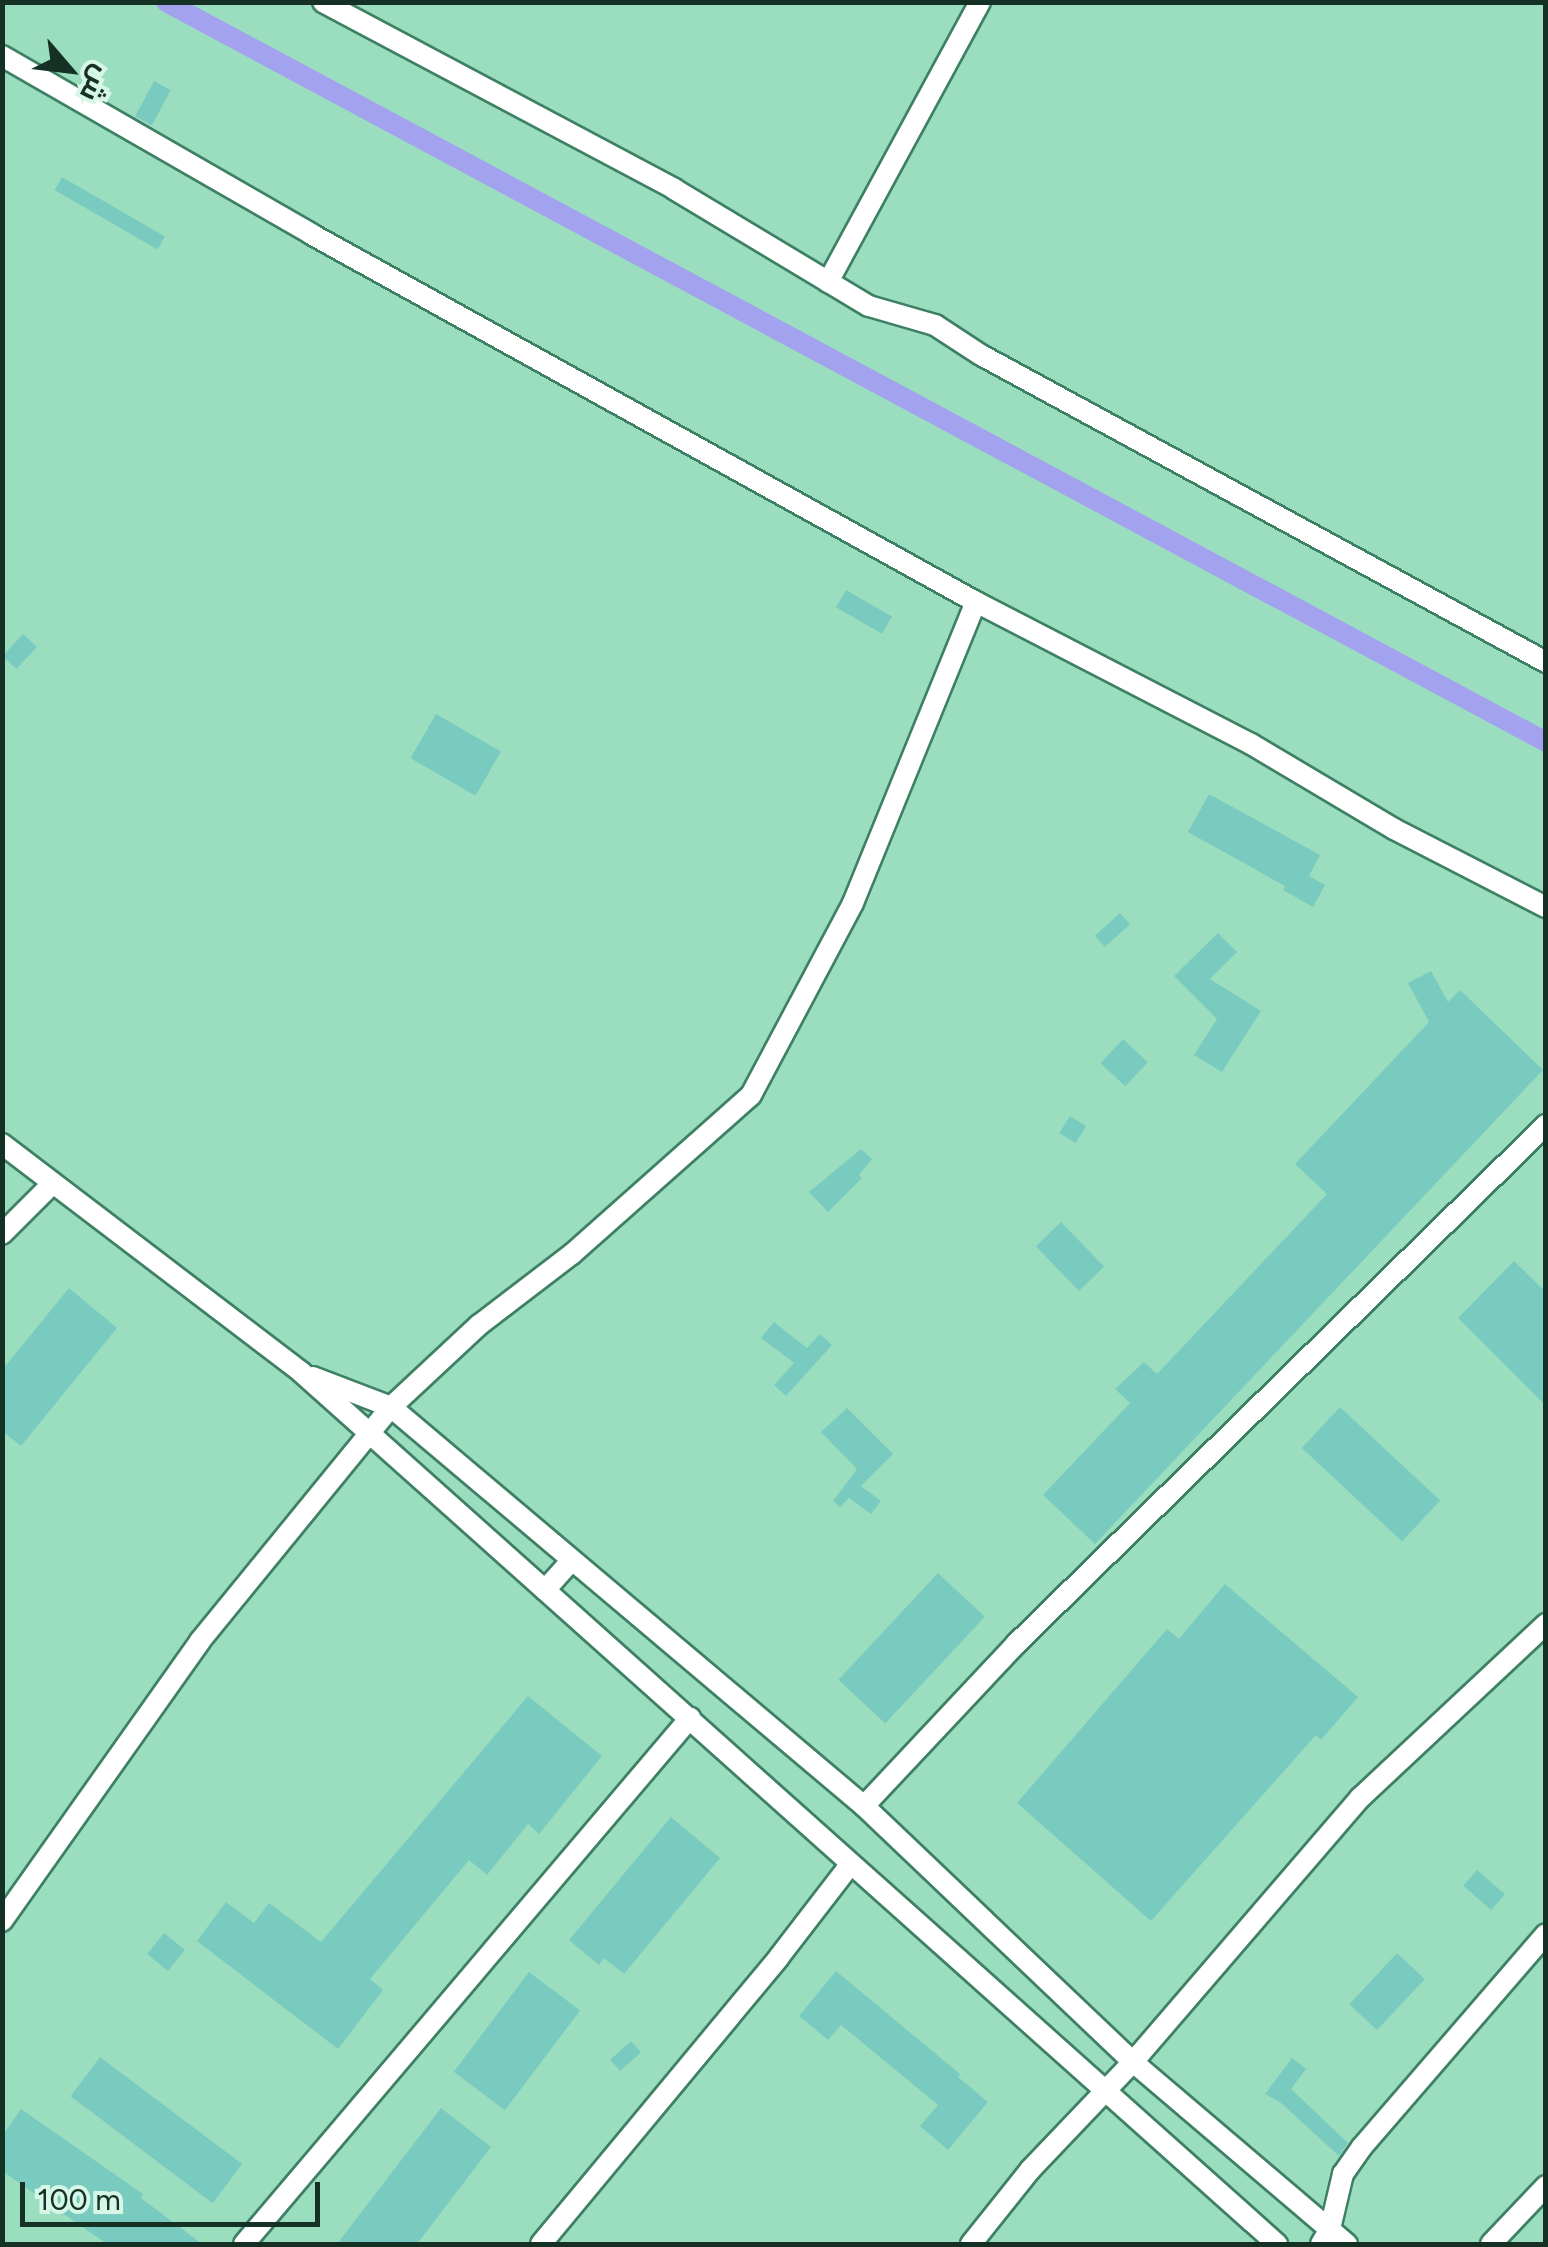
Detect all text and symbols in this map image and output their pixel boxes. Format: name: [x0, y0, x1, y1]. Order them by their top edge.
north arrow: [20, 20, 120, 120]
text: ش: [73, 60, 120, 108]
scale bar: [25, 2162, 325, 2224]
text: 100 m: [37, 2181, 121, 2218]

